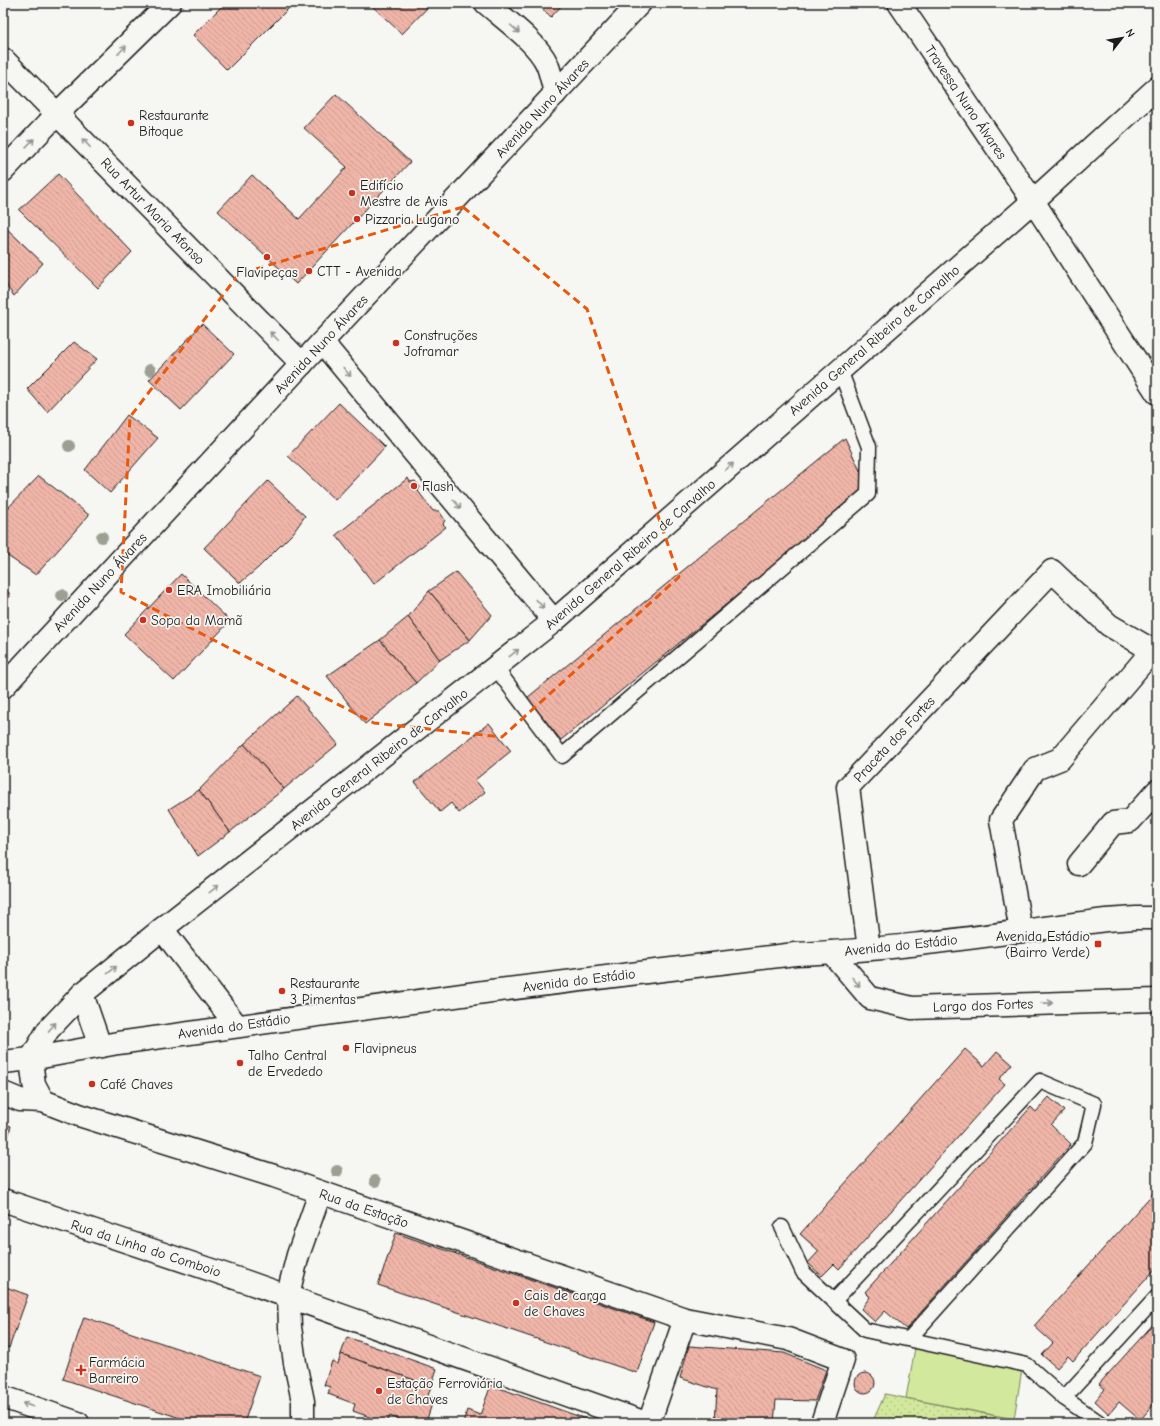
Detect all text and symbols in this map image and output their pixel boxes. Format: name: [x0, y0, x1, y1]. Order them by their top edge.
north arrow: [1102, 18, 1142, 58]
one-way arrow: [510, 24, 520, 33]
text: N: [1123, 27, 1138, 40]
street label: Travessa Nuno Álvares: [921, 42, 1010, 163]
one-way arrow: [117, 46, 127, 55]
street label: Avenida Nuno Álvares: [492, 55, 593, 161]
place label: Restaurante Bitoque: [139, 107, 209, 140]
marker: Restaurante Bitoque: [126, 118, 136, 128]
one-way arrow: [25, 138, 34, 148]
one-way arrow: [81, 138, 91, 148]
street label: Rua Artur Maria Afonso: [97, 154, 208, 268]
place label: Edifício Mestre de Avis: [360, 177, 448, 210]
marker: Edifício Mestre de Avis: [347, 188, 357, 198]
place label: Pizzaria Lugano: [365, 211, 460, 228]
marker: Pizzaria Lugano: [352, 214, 362, 224]
marker: Flavipeças: [262, 252, 272, 262]
street label: Avenida General Ribeiro de Carvalho: [785, 262, 963, 419]
place label: CTT - Avenida: [317, 263, 402, 280]
place label: Flavipeças: [236, 264, 298, 281]
marker: CTT - Avenida: [304, 266, 314, 276]
street label: Avenida Nuno Álvares: [271, 291, 372, 397]
place label: Construções Joframar: [404, 327, 477, 360]
one-way arrow: [270, 332, 279, 342]
marker: Construções Joframar: [391, 338, 401, 348]
one-way arrow: [343, 367, 352, 378]
one-way arrow: [724, 463, 734, 472]
street label: Avenida General Ribeiro de Carvalho: [541, 476, 719, 633]
place label: Flash: [422, 478, 454, 495]
marker: Flash: [409, 481, 419, 491]
one-way arrow: [453, 499, 462, 510]
street label: Avenida Nuno Álvares: [50, 529, 151, 635]
place label: ERA Imobiliária: [177, 582, 271, 599]
marker: ERA Imobiliária: [164, 585, 174, 595]
one-way arrow: [536, 599, 545, 610]
place label: Sopa da Mamã: [151, 612, 243, 629]
marker: Sopa da Mamã: [138, 615, 148, 625]
one-way arrow: [508, 648, 519, 657]
street label: Avenida General Ribeiro de Carvalho: [287, 685, 472, 834]
street label: Praceta dos Fortes: [850, 693, 939, 786]
one-way arrow: [208, 884, 219, 893]
place label: Avenida Estádio (Bairro Verde): [996, 928, 1090, 961]
street label: Avenida do Estádio: [844, 931, 958, 960]
marker: Avenida Estádio (Bairro Verde): [1093, 939, 1103, 949]
one-way arrow: [107, 965, 117, 974]
street label: Avenida do Estádio: [522, 965, 636, 996]
place label: Restaurante 3 Pimentas: [290, 975, 360, 1008]
one-way arrow: [851, 977, 860, 987]
marker: Restaurante 3 Pimentas: [277, 986, 287, 996]
street label: Largo dos Fortes: [932, 995, 1034, 1016]
one-way arrow: [1040, 1000, 1053, 1007]
street label: Avenida do Estádio: [177, 1010, 291, 1043]
one-way arrow: [47, 1022, 56, 1032]
place label: Flavipneus: [354, 1040, 417, 1057]
marker: Flavipneus: [341, 1043, 351, 1053]
place label: Talho Central de Ervededo: [248, 1047, 327, 1080]
marker: Talho Central de Ervededo: [235, 1058, 245, 1068]
place label: Café Chaves: [100, 1076, 173, 1093]
marker: Café Chaves: [87, 1079, 97, 1089]
street label: Rua da Estação: [317, 1185, 411, 1232]
street label: Rua da Linha do Comboio: [69, 1216, 223, 1281]
place label: Cais de carga de Chaves: [524, 1287, 606, 1320]
marker: Cais de carga de Chaves: [511, 1298, 521, 1308]
place label: Farmácia Barreiro: [89, 1354, 145, 1387]
marker: Farmácia Barreiro: [76, 1365, 86, 1375]
place label: Estação Ferroviária de Chaves: [387, 1375, 503, 1408]
marker: Estação Ferroviária de Chaves: [374, 1386, 384, 1396]
one-way arrow: [23, 1401, 35, 1409]

